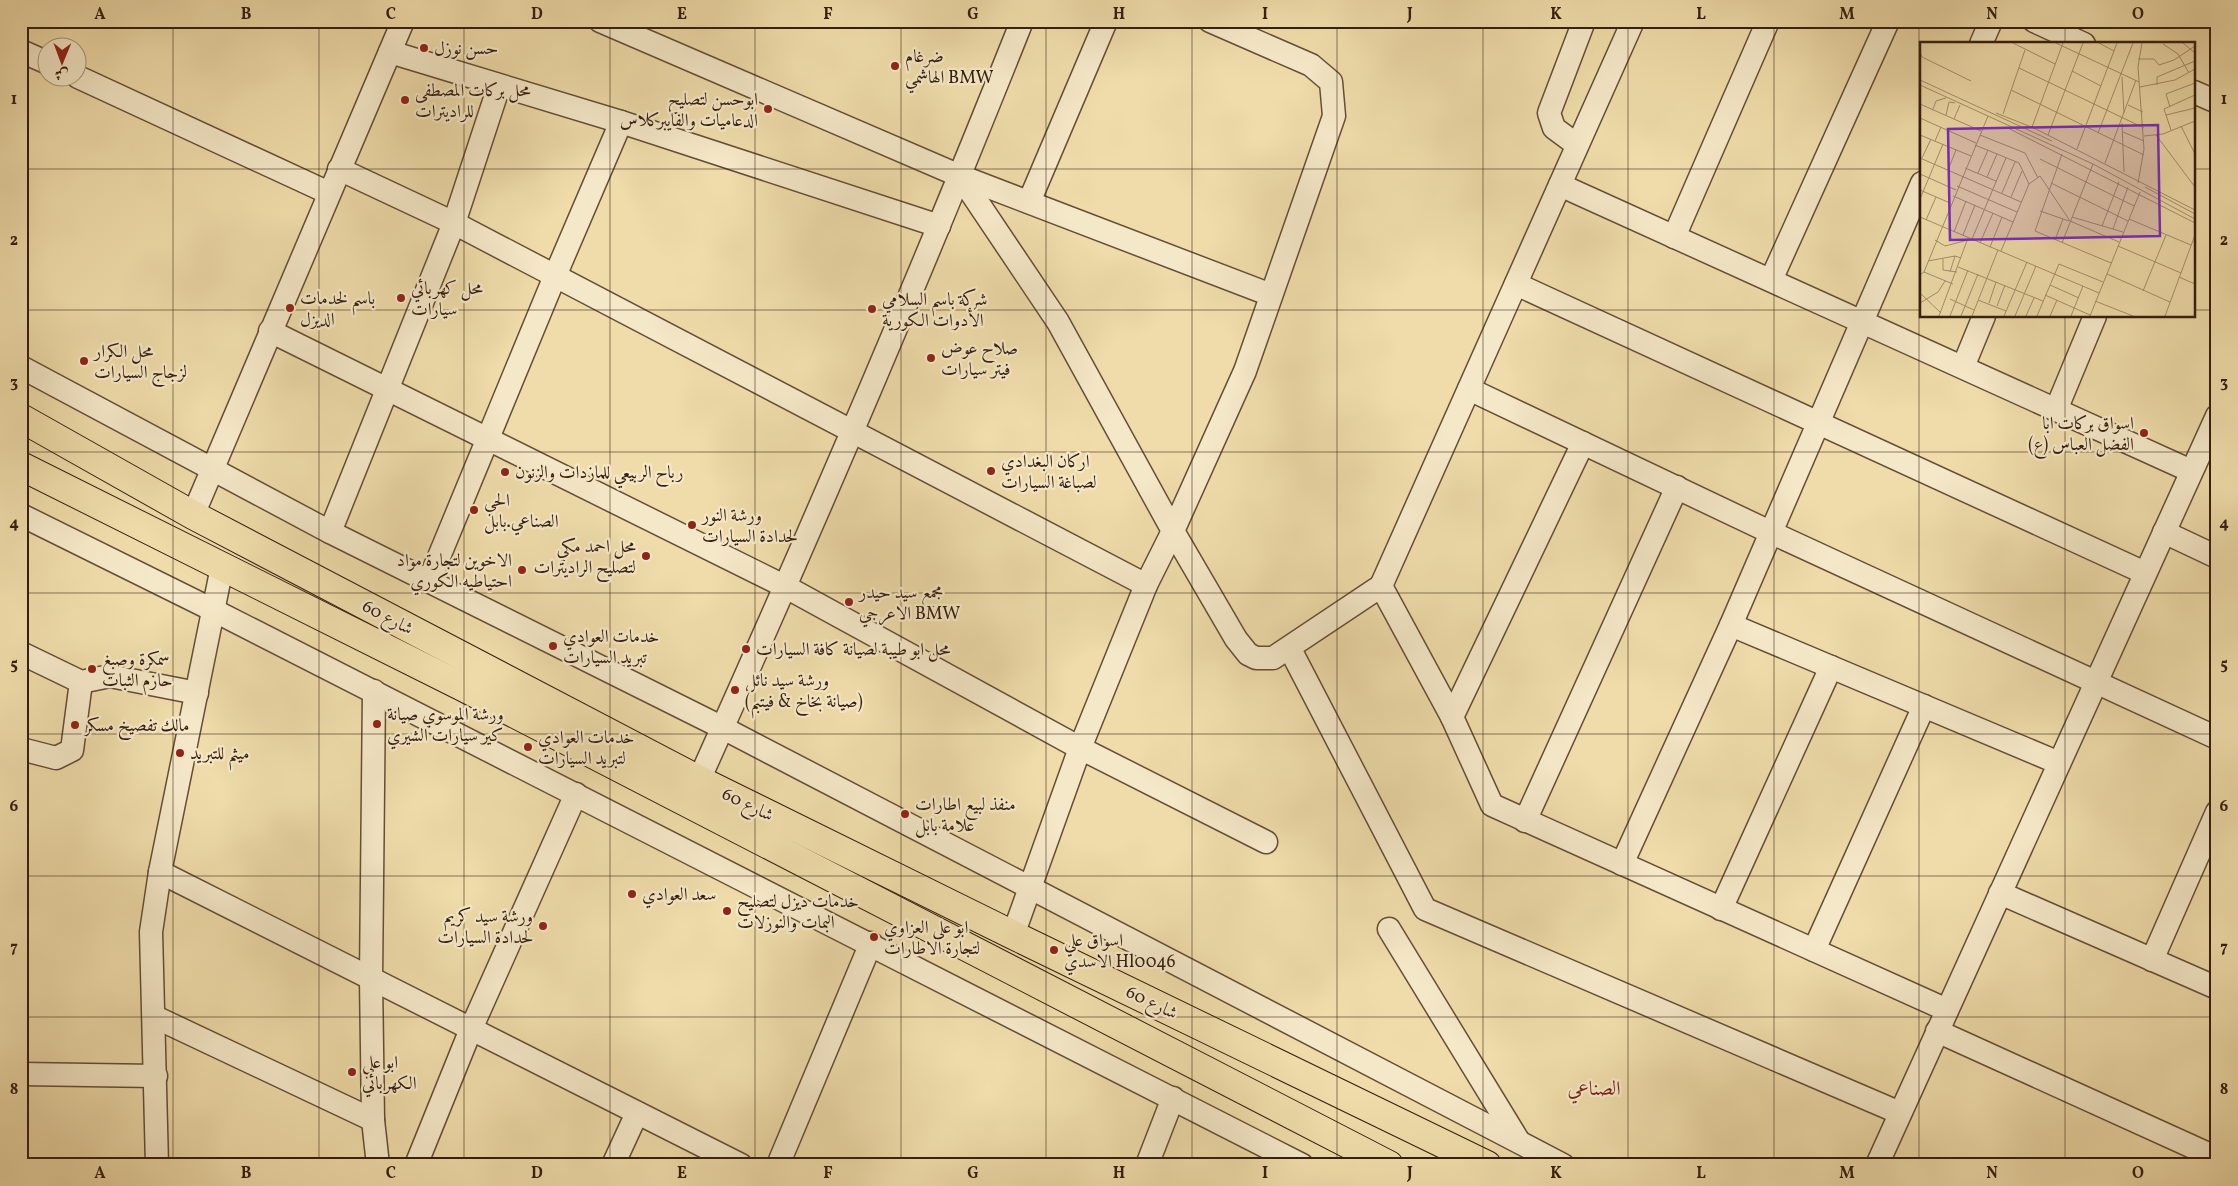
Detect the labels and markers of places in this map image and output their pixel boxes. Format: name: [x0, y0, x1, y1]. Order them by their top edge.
place label: حسن نوزل: [434, 37, 498, 62]
marker: حسن نوزل: [418, 42, 430, 54]
place label: ضرغام الهاشمي BMW: [905, 45, 994, 94]
marker: ضرغام الهاشمي BMW: [889, 60, 901, 72]
place label: محل بركات المصطفى للراديترات: [415, 79, 531, 125]
place label: ابوحسن لتصليح الدعاميات والفايبركلاس: [620, 88, 758, 134]
marker: محل بركات المصطفى للراديترات: [399, 94, 411, 106]
marker: ابوحسن لتصليح الدعاميات والفايبركلاس: [762, 103, 774, 115]
place label: محل كهربائي سيارات: [411, 277, 483, 323]
place label: باسم لخدمات الديزل: [300, 287, 375, 333]
place label: شركة باسم السلامي الأدوات الكورية: [882, 288, 987, 334]
marker: محل كهربائي سيارات: [395, 292, 407, 304]
marker: باسم لخدمات الديزل: [284, 302, 296, 314]
marker: شركة باسم السلامي الأدوات الكورية: [866, 303, 878, 315]
place label: صلاح عوض فيتر سيارات: [941, 337, 1018, 383]
place label: محل الكرار لزجاج السيارات: [92, 340, 187, 388]
marker: صلاح عوض فيتر سيارات: [925, 352, 937, 364]
marker: محل الكرار لزجاج السيارات: [78, 355, 90, 367]
place label: اسواق بركات ابا الفضل العباس (ع): [2028, 412, 2134, 459]
marker: اسواق بركات ابا الفضل العباس (ع): [2138, 427, 2150, 439]
place label: اركان البغدادي لصباغة السيارات: [1001, 450, 1097, 496]
place label: رباح الربيعي للمازدات والزنون: [515, 461, 683, 489]
marker: اركان البغدادي لصباغة السيارات: [985, 465, 997, 477]
marker: رباح الربيعي للمازدات والزنون: [499, 466, 511, 478]
place label: الحي الصناعي.بابل: [484, 489, 559, 536]
marker: الحي الصناعي.بابل: [468, 504, 480, 516]
place label: ورشة النور لحدادة السيارات: [700, 504, 798, 550]
marker: ورشة النور لحدادة السيارات: [686, 519, 698, 531]
place label: محل احمد مكي لتصليح الراديترات: [533, 535, 636, 583]
place label: الاخوين لتجارة مواد احتياطيه الكوري: [397, 549, 512, 596]
marker: محل احمد مكي لتصليح الراديترات: [640, 550, 652, 562]
marker: الاخوين لتجارة مواد احتياطيه الكوري: [516, 564, 528, 576]
place label: مجمع سيد حيدر الاعرجي BMW: [857, 581, 960, 628]
marker: مجمع سيد حيدر الاعرجي BMW: [843, 596, 855, 608]
place label: خدمات العوادي تبريد السيارات: [563, 625, 659, 671]
place label: محل ابو طيبة لصيانة كافة السيارات: [756, 638, 950, 663]
marker: خدمات العوادي تبريد السيارات: [547, 640, 559, 652]
marker: محل ابو طيبة لصيانة كافة السيارات: [740, 643, 752, 655]
place label: سمكرة وصبغ حازم الثبات: [102, 648, 173, 696]
marker: سمكرة وصبغ حازم الثبات: [86, 663, 98, 675]
place label: ورشة سيد نائل (صيانة بخاخ & فيتبم): [745, 669, 863, 719]
marker: ورشة سيد نائل (صيانة بخاخ & فيتبم): [729, 684, 741, 696]
place label: ورشة الموسوي صيانة كير سيارات الشيري: [387, 703, 504, 750]
place label: مالك تفصيخ مسكر: [83, 714, 190, 741]
marker: ورشة الموسوي صيانة كير سيارات الشيري: [371, 718, 383, 730]
marker: مالك تفصيخ مسكر: [69, 719, 81, 731]
place label: خدمات العوادي لتبريد السيارات: [538, 726, 634, 772]
marker: خدمات العوادي لتبريد السيارات: [522, 741, 534, 753]
place label: ميثم للتبريد: [190, 742, 249, 771]
marker: ميثم للتبريد: [174, 747, 186, 759]
place label: منفذ لبيع اطارات علامة بابل: [915, 793, 1016, 839]
marker: منفذ لبيع اطارات علامة بابل: [899, 808, 911, 820]
place label: سعد العوادي: [642, 883, 717, 909]
marker: سعد العوادي: [626, 888, 638, 900]
place label: خدمات ديزل لتصليح البمات والنوزلات: [737, 890, 859, 936]
place label: ورشة سيد كريم لحدادة السيارات: [437, 905, 533, 951]
marker: خدمات ديزل لتصليح البمات والنوزلات: [721, 905, 733, 917]
place label: ابو علي العزاوي لتجارة الاطارات: [884, 916, 980, 962]
marker: ورشة سيد كريم لحدادة السيارات: [537, 920, 549, 932]
place label: اسواق علي الاسدي Hl0046: [1064, 929, 1176, 976]
marker: ابو علي العزاوي لتجارة الاطارات: [868, 931, 880, 943]
marker: اسواق علي الاسدي Hl0046: [1048, 944, 1060, 956]
place label: ابو علي الكهربائي: [362, 1051, 417, 1098]
marker: ابو علي الكهربائي: [346, 1066, 358, 1078]

